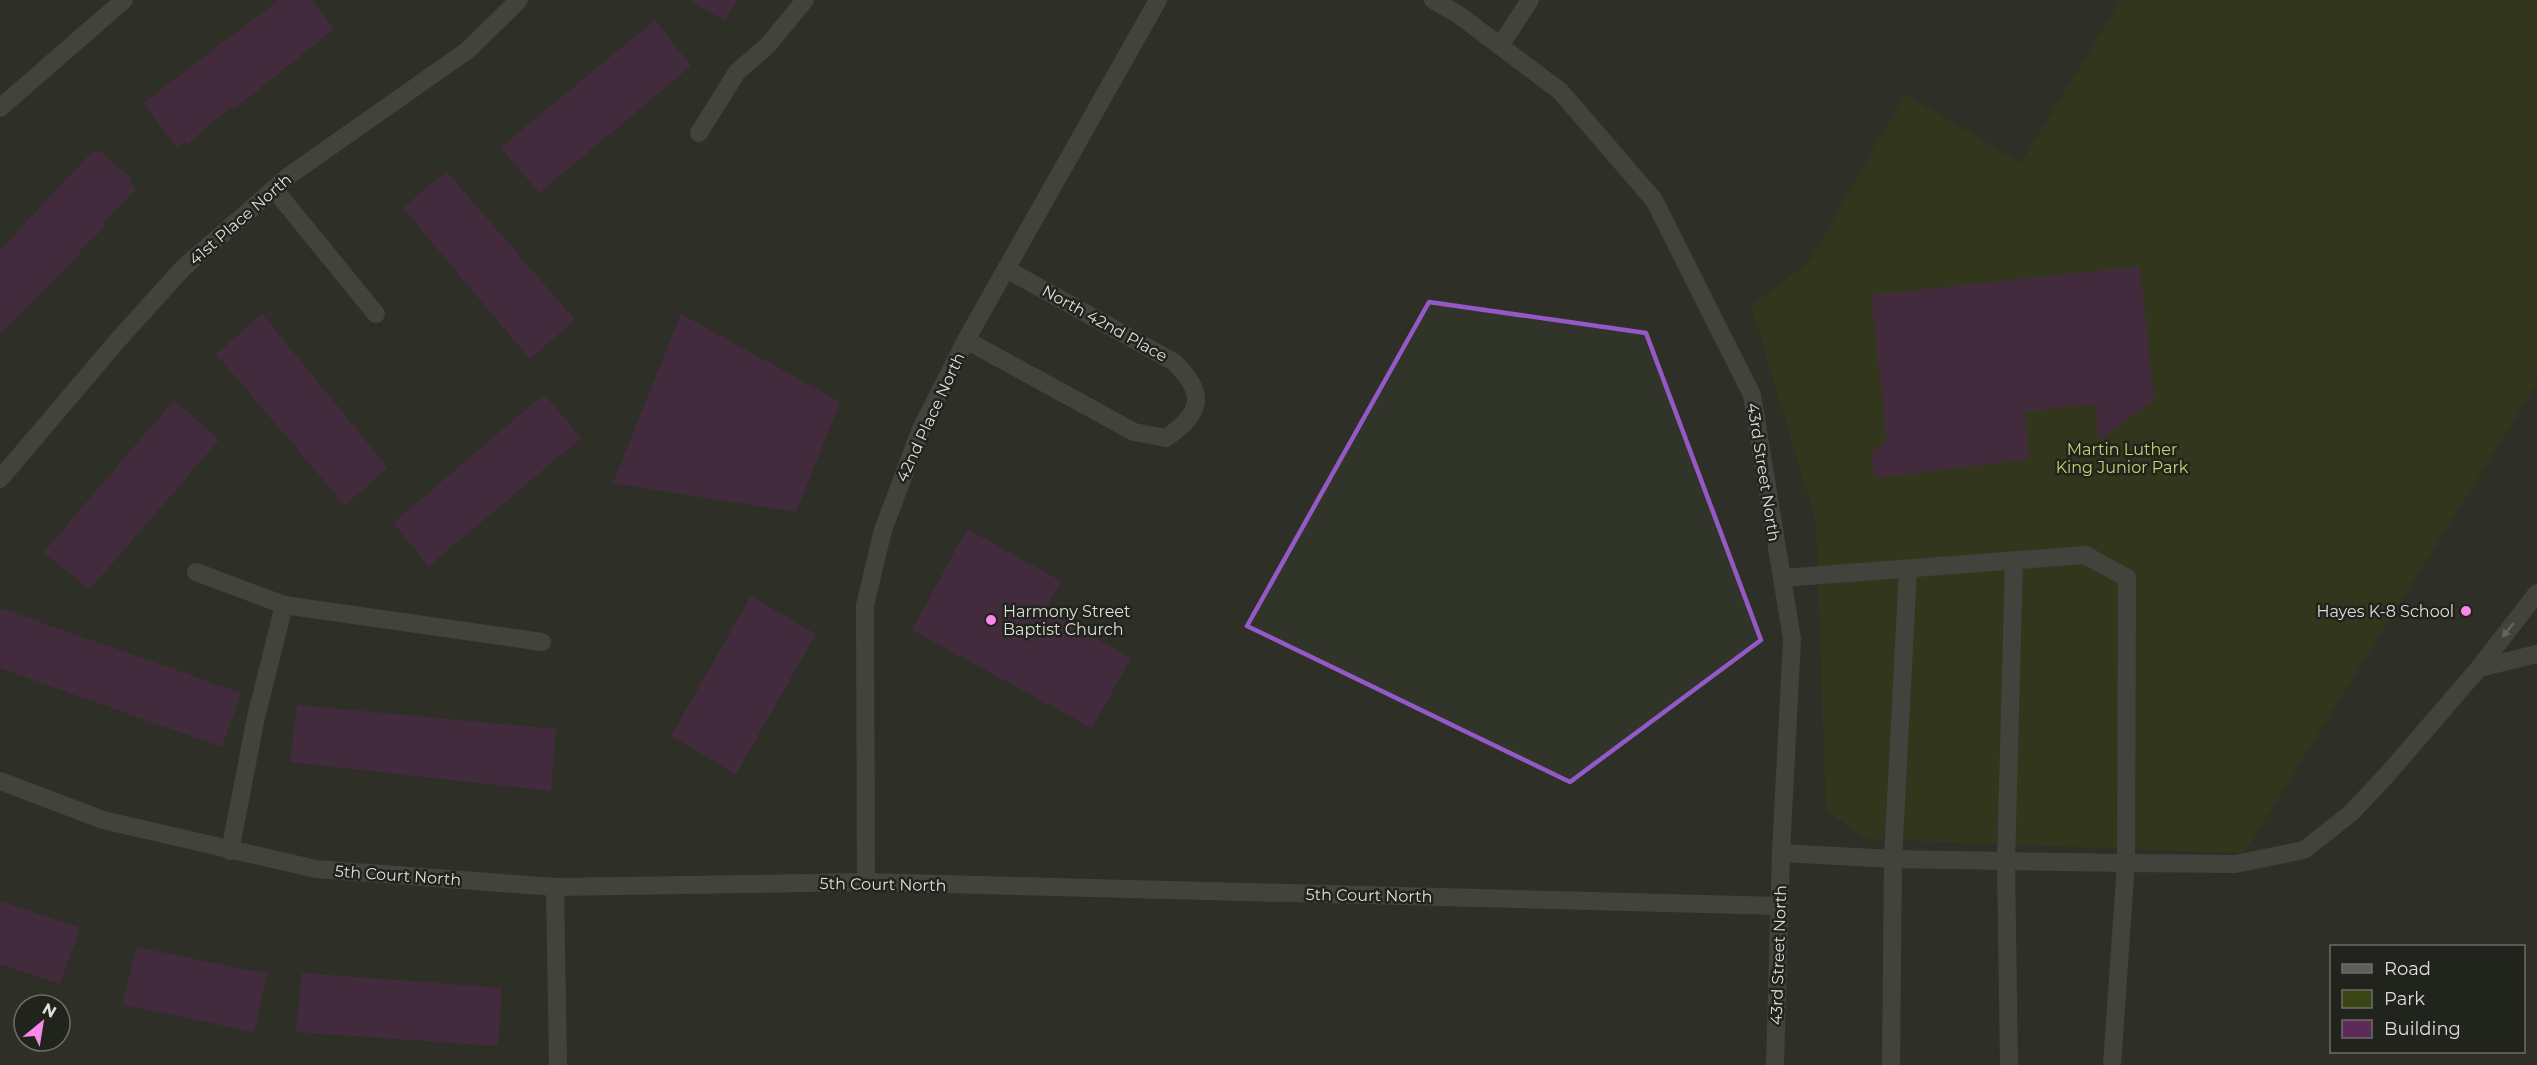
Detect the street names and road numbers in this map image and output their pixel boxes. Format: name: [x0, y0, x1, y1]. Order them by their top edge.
street label: 41st Place North: [185, 170, 295, 269]
street label: North 42nd Place: [1039, 281, 1171, 366]
street label: 42nd Place North: [892, 350, 969, 485]
street label: 43rd Street North: [1743, 401, 1784, 543]
street label: 5th Court North: [334, 862, 462, 889]
street label: 5th Court North: [819, 874, 946, 895]
street label: 5th Court North: [1305, 885, 1432, 906]
street label: 43rd Street North: [1767, 885, 1790, 1025]

